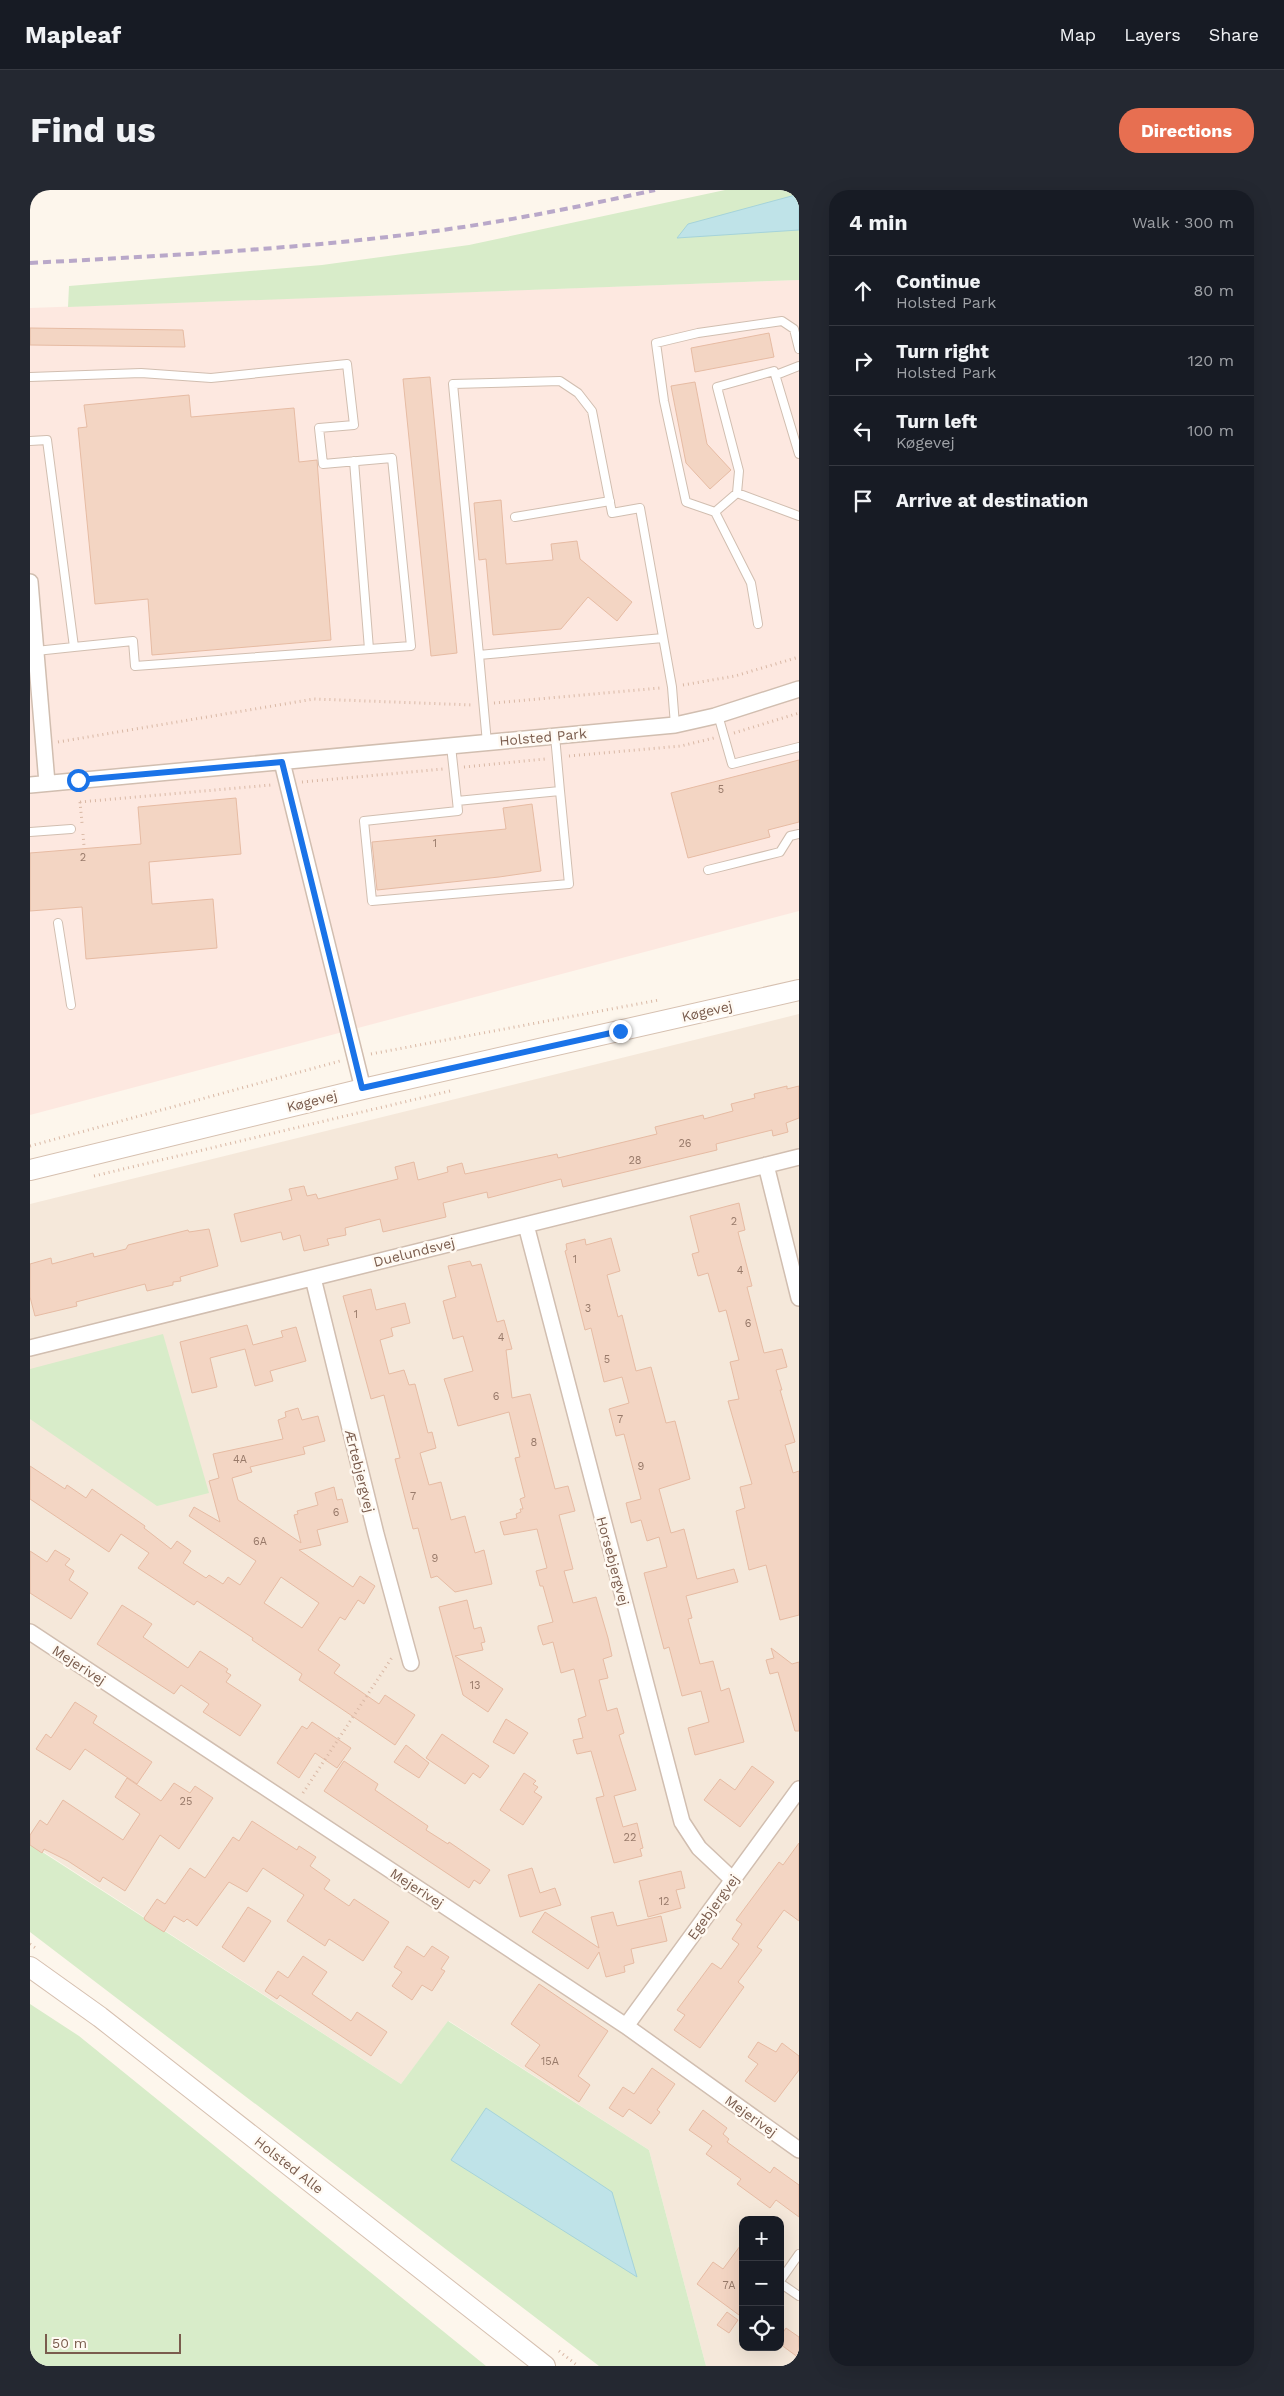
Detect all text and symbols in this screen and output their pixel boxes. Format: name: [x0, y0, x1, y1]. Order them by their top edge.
text: Mapleaf: [25, 21, 121, 49]
text: Map: [1059, 24, 1096, 45]
text: Layers: [1124, 24, 1181, 45]
text: Share: [1209, 24, 1259, 45]
button: Directions: [1119, 108, 1254, 153]
text: Find us: [30, 109, 156, 151]
text: 4 min: [849, 210, 907, 235]
text: Walk · 300 m: [1132, 213, 1234, 232]
text: Continue: [896, 270, 980, 293]
icon: ahead: [849, 277, 877, 305]
text: 80 m: [1193, 281, 1234, 300]
text: Holsted Park: [896, 293, 996, 312]
text: Turn right: [896, 340, 989, 363]
icon: right: [849, 347, 877, 375]
text: 120 m: [1188, 351, 1234, 370]
text: Holsted Park: [896, 363, 996, 382]
text: Turn left: [896, 410, 977, 433]
icon: left: [849, 417, 877, 445]
text: 100 m: [1187, 421, 1234, 440]
text: Køgevej: [896, 433, 955, 452]
icon: arrive: [849, 487, 877, 515]
text: Arrive at destination: [896, 489, 1088, 512]
street label: Holsted Park: [499, 725, 588, 749]
route start: [67, 769, 90, 792]
house number: 5: [718, 783, 724, 796]
house number: 1: [433, 837, 437, 850]
house number: 2: [80, 851, 86, 864]
street label: Køgevej: [680, 997, 734, 1025]
route end: [609, 1020, 632, 1043]
street label: Køgevej: [285, 1087, 339, 1115]
house number: 26: [678, 1137, 692, 1150]
house number: 28: [628, 1154, 642, 1167]
house number: 2: [731, 1215, 737, 1228]
street label: Duelundsvej: [372, 1234, 456, 1270]
house number: 1: [573, 1253, 577, 1266]
house number: 4: [737, 1264, 744, 1277]
house number: 3: [585, 1302, 591, 1315]
house number: 1: [354, 1308, 358, 1321]
house number: 6: [745, 1317, 752, 1330]
house number: 4: [498, 1331, 505, 1344]
house number: 5: [604, 1353, 610, 1366]
house number: 6: [493, 1390, 500, 1403]
house number: 7: [617, 1413, 623, 1426]
street label: Ærtebjergvej: [342, 1428, 378, 1514]
house number: 8: [531, 1436, 538, 1449]
house number: 4A: [233, 1453, 247, 1466]
house number: 9: [638, 1460, 645, 1473]
house number: 7: [410, 1490, 416, 1503]
house number: 6: [333, 1506, 340, 1519]
street label: Horsebjergvej: [593, 1515, 633, 1607]
house number: 6A: [253, 1535, 267, 1548]
house number: 9: [432, 1552, 439, 1565]
street label: Mejerivej: [49, 1642, 109, 1688]
house number: 13: [470, 1679, 480, 1692]
house number: 25: [180, 1795, 192, 1808]
house number: 22: [624, 1831, 636, 1844]
street label: Mejerivej: [387, 1865, 447, 1911]
street label: Egebjergvej: [684, 1871, 742, 1943]
house number: 12: [659, 1895, 669, 1908]
house number: 15A: [541, 2055, 559, 2068]
street label: Mejerivej: [722, 2092, 780, 2140]
street label: Holsted Alle: [251, 2133, 327, 2197]
map controls: [739, 2216, 784, 2351]
button: +: [739, 2216, 784, 2261]
button: −: [739, 2261, 784, 2306]
house number: 7A: [723, 2279, 735, 2292]
button: locate: [739, 2306, 784, 2351]
scale bar: [45, 2331, 181, 2354]
text: 50 m: [52, 2335, 87, 2351]

